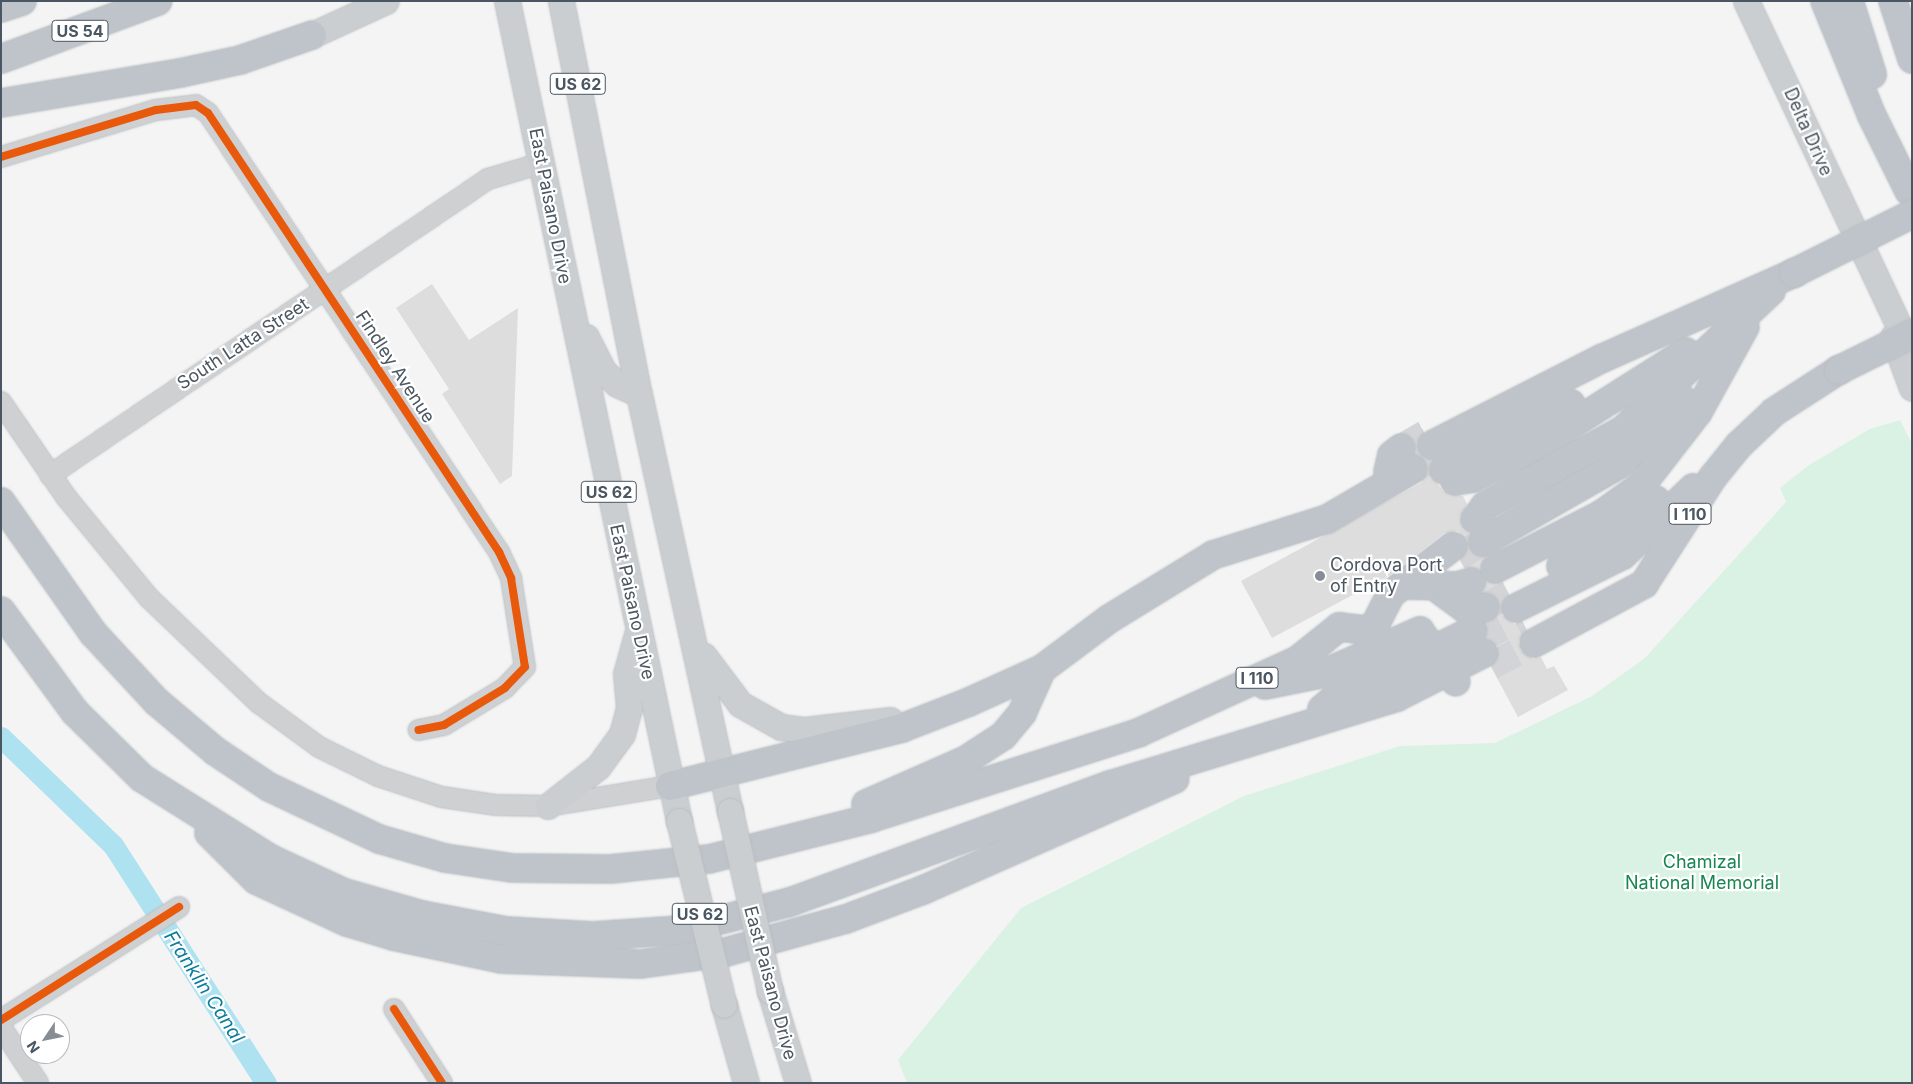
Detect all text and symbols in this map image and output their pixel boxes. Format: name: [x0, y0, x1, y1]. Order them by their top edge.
road number: US 54: [51, 18, 109, 44]
road number: US 62: [549, 70, 607, 98]
street label: Delta Drive: [1779, 85, 1837, 179]
street label: East Paisano Drive: [524, 126, 576, 286]
street label: South Latta Street: [173, 293, 313, 395]
street label: Findley Avenue: [351, 307, 439, 427]
road number: US 62: [580, 478, 638, 506]
road number: I 110: [1668, 500, 1712, 528]
street label: East Paisano Drive: [605, 522, 659, 682]
place label: Cordova Port of Entry: [1330, 555, 1442, 598]
marker: Cordova Port of Entry: [1314, 570, 1326, 582]
road number: I 110: [1234, 664, 1280, 691]
park label: Chamizal National Memorial: [1625, 852, 1779, 894]
road number: US 62: [671, 901, 729, 928]
street label: East Paisano Drive: [739, 904, 801, 1062]
water label: Franklin Canal: [159, 926, 249, 1048]
north arrow: [20, 1014, 70, 1064]
text: N: [23, 1038, 43, 1056]

